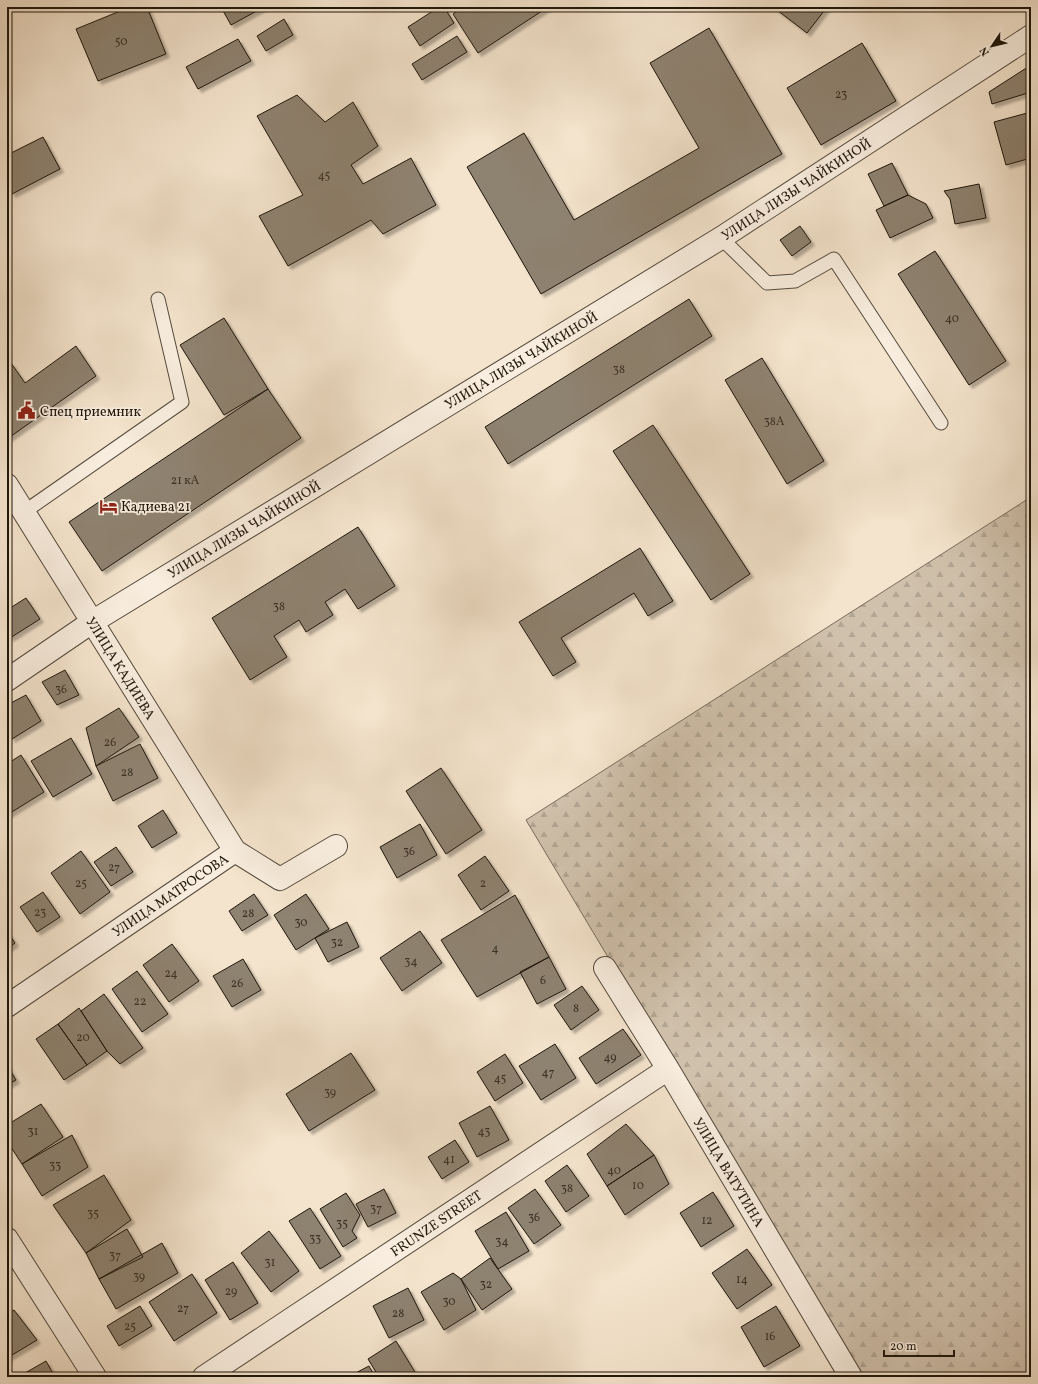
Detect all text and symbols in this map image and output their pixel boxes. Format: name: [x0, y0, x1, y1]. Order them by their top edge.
north arrow: [972, 26, 1012, 66]
house number: 50: [115, 34, 127, 50]
text: N: [977, 43, 993, 58]
house number: 23: [835, 87, 847, 103]
street label: УЛИЦА ЛИЗЫ ЧАЙКИНОЙ: [718, 134, 876, 246]
house number: 45: [318, 168, 331, 184]
street label: УЛИЦА ЛИЗЫ ЧАЙКИНОЙ: [441, 307, 602, 415]
house number: 40: [945, 311, 959, 327]
house number: 38: [613, 362, 625, 378]
public building icon: Спец приемник: [17, 401, 37, 421]
place label: Спец приемник: [40, 403, 141, 422]
house number: 38А: [764, 414, 785, 430]
house number: 21 кА: [171, 473, 200, 489]
street label: УЛИЦА ЛИЗЫ ЧАЙКИНОЙ: [164, 476, 325, 584]
hotel icon: Кадиева 21: [98, 496, 118, 516]
place label: Кадиева 21: [121, 498, 190, 517]
house number: 38: [273, 599, 285, 615]
street label: УЛИЦА КАДИЕВА: [80, 614, 159, 724]
house number: 36: [55, 682, 67, 698]
house number: 26: [104, 735, 116, 751]
house number: 28: [121, 765, 133, 781]
house number: 36: [403, 844, 415, 860]
street label: УЛИЦА МАТРОСОВА: [109, 850, 233, 942]
house number: 27: [108, 860, 120, 876]
house number: 25: [75, 876, 87, 892]
house number: 2: [480, 876, 486, 892]
house number: 23: [34, 905, 46, 921]
house number: 28: [242, 906, 254, 922]
house number: 30: [294, 915, 308, 931]
house number: 32: [331, 935, 343, 951]
house number: 4: [491, 941, 499, 957]
house number: 34: [404, 954, 418, 970]
house number: 24: [164, 966, 178, 982]
house number: 6: [540, 973, 546, 989]
house number: 26: [231, 976, 243, 992]
house number: 22: [134, 994, 146, 1010]
house number: 8: [573, 1001, 579, 1017]
house number: 20: [76, 1030, 90, 1046]
house number: 49: [603, 1050, 617, 1066]
house number: 47: [542, 1065, 555, 1081]
house number: 45: [494, 1071, 507, 1087]
house number: 39: [324, 1085, 336, 1101]
street label: УЛИЦА ВАТУТИНА: [688, 1115, 768, 1231]
house number: 31: [28, 1124, 38, 1140]
house number: 43: [478, 1124, 490, 1140]
house number: 41: [443, 1152, 455, 1168]
house number: 33: [49, 1158, 61, 1174]
house number: 40: [607, 1163, 621, 1179]
house number: 10: [632, 1178, 644, 1194]
house number: 38: [561, 1181, 573, 1197]
street label: FRUNZE STREET: [387, 1187, 486, 1262]
house number: 37: [370, 1201, 382, 1217]
house number: 35: [87, 1206, 99, 1222]
house number: 36: [528, 1210, 540, 1226]
house number: 12: [701, 1213, 713, 1229]
house number: 35: [336, 1216, 348, 1232]
house number: 33: [309, 1231, 321, 1247]
house number: 34: [495, 1234, 509, 1250]
house number: 37: [109, 1248, 121, 1264]
house number: 31: [265, 1255, 275, 1271]
house number: 39: [133, 1269, 145, 1285]
house number: 14: [736, 1272, 748, 1288]
house number: 32: [480, 1277, 492, 1293]
house number: 29: [225, 1284, 237, 1300]
house number: 30: [442, 1294, 456, 1310]
house number: 27: [177, 1301, 189, 1317]
house number: 28: [392, 1306, 404, 1322]
house number: 25: [124, 1319, 136, 1335]
house number: 16: [765, 1329, 775, 1345]
scale bar: [884, 1332, 954, 1358]
text: 20 m: [890, 1339, 917, 1355]

